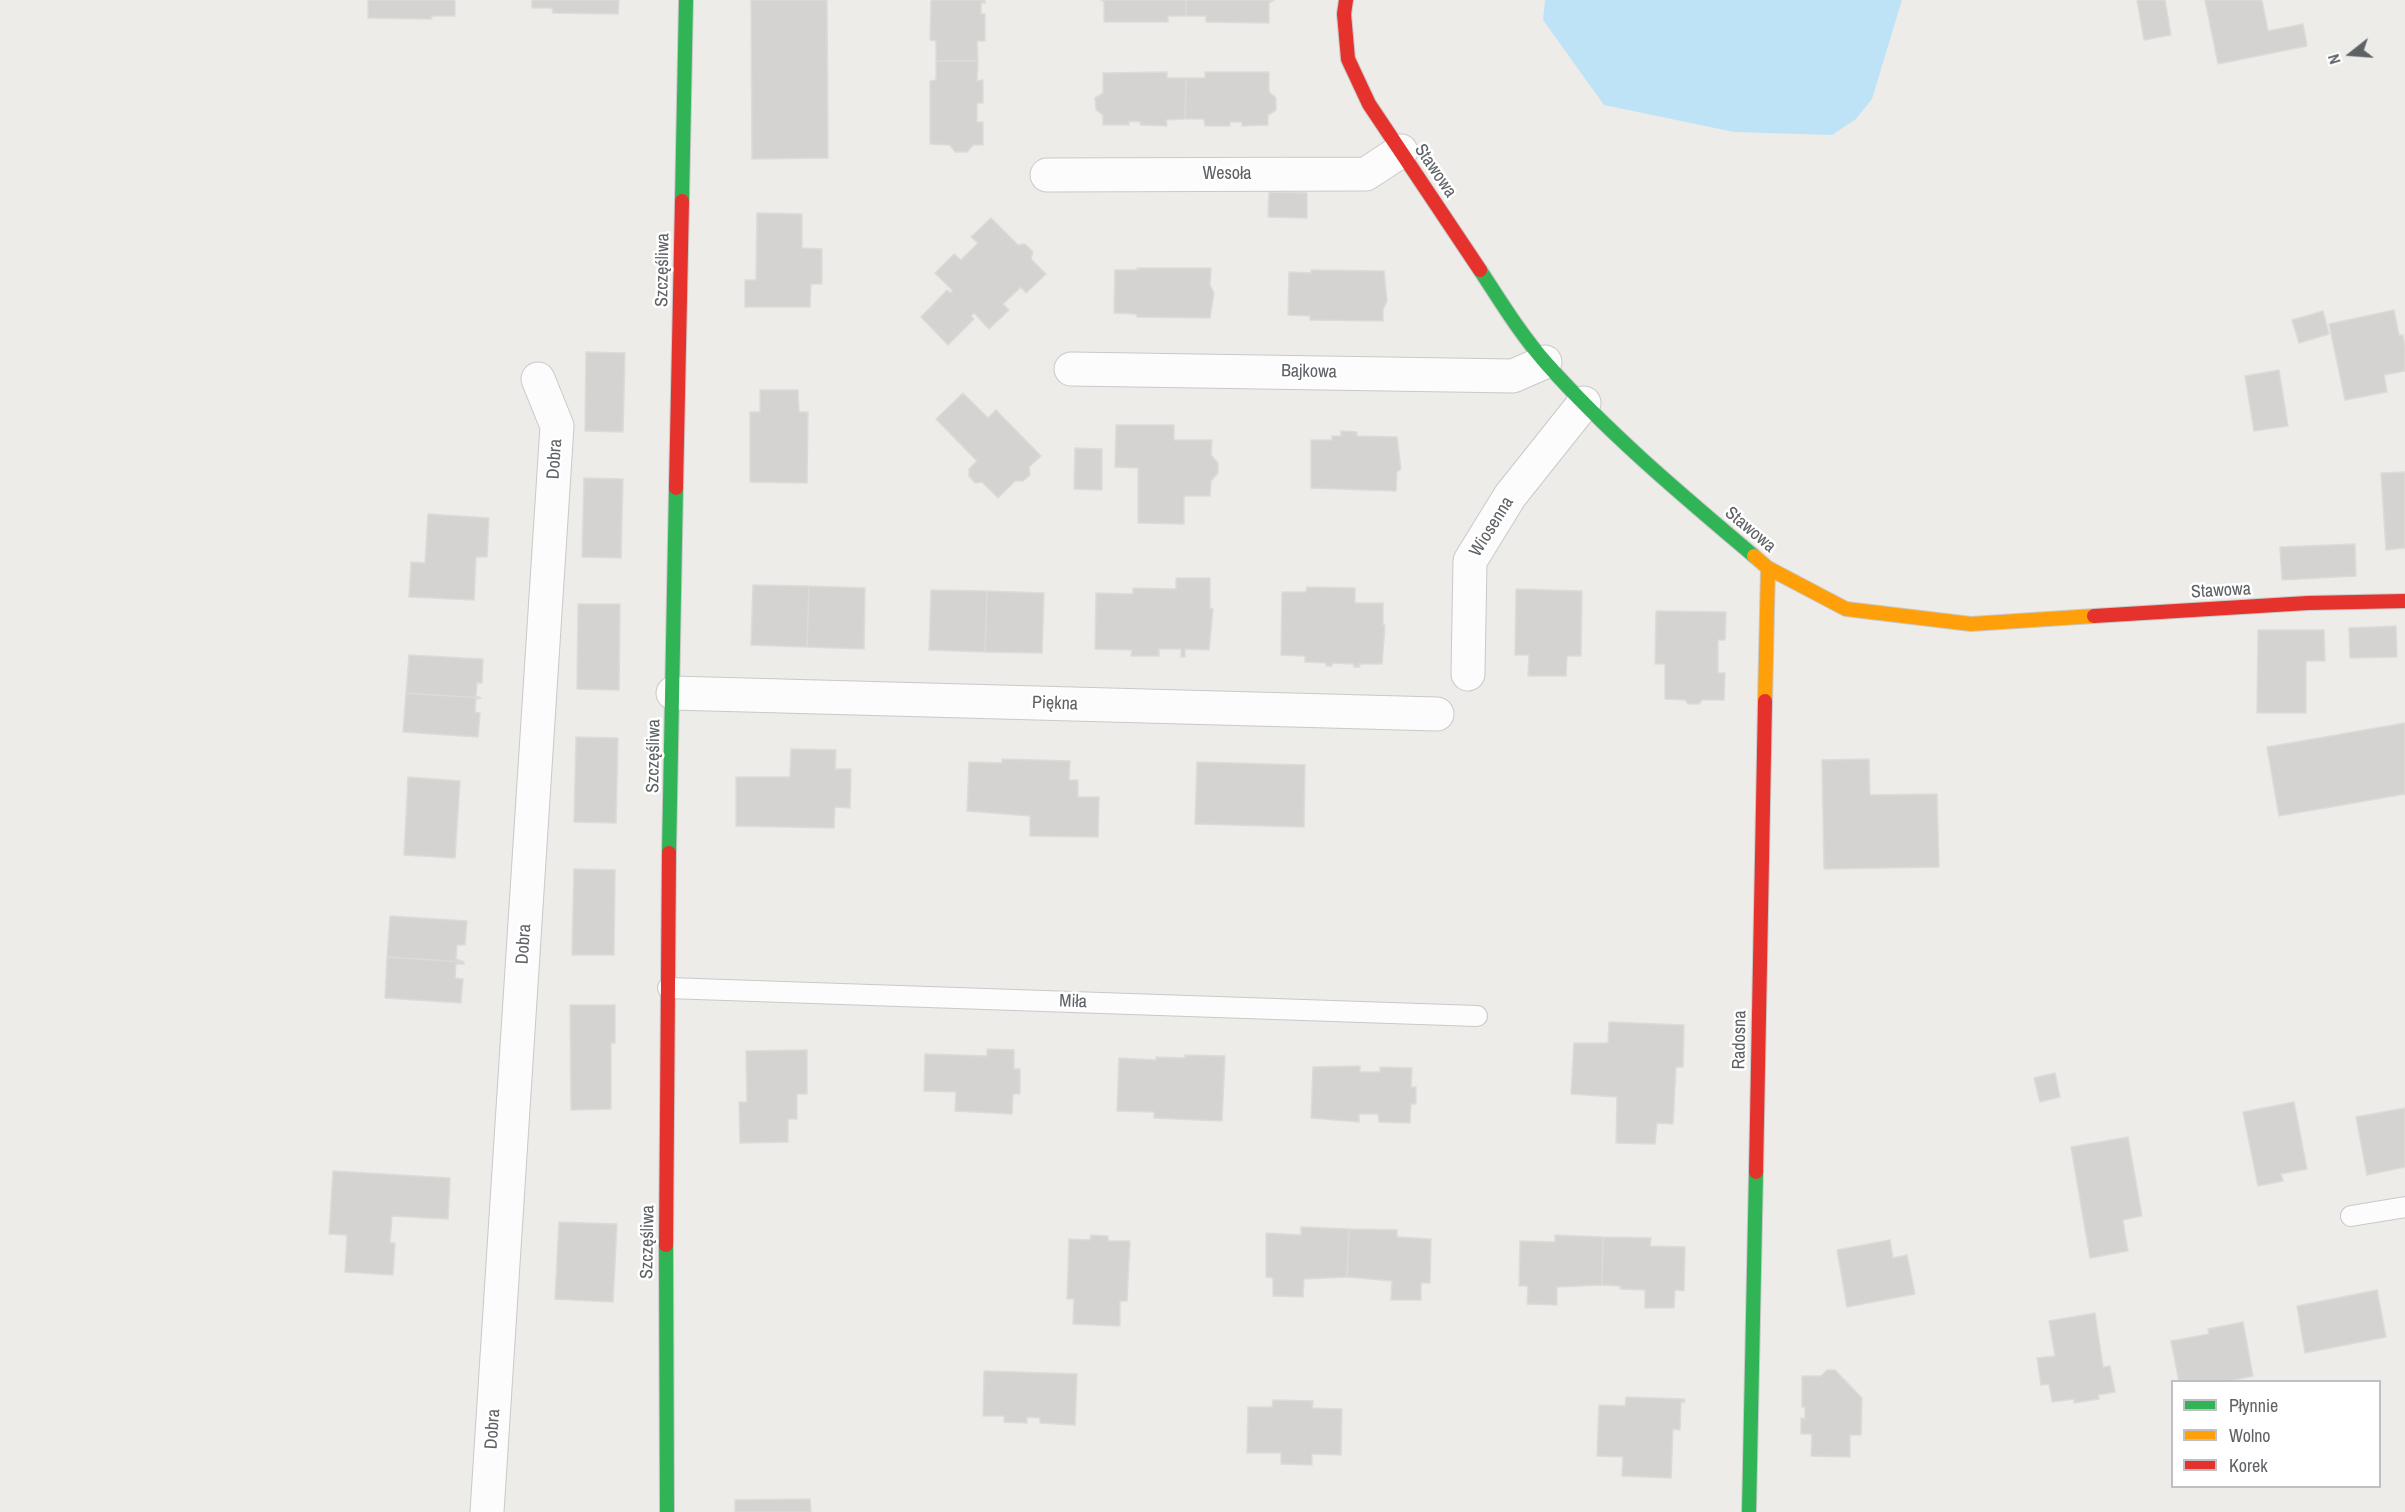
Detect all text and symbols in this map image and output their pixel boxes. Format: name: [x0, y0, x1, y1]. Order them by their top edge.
north arrow: [2321, 24, 2381, 84]
text: N: [2322, 52, 2346, 67]
street label: Stawowa: [1409, 140, 1461, 202]
street label: Wesoła: [1203, 163, 1251, 185]
street label: Szczęśliwa: [652, 233, 674, 307]
street label: Bajkowa: [1281, 361, 1337, 383]
street label: Dobra: [543, 438, 567, 480]
street label: Wiosenna: [1465, 493, 1519, 561]
street label: Stawowa: [1720, 502, 1780, 558]
street label: Stawowa: [2191, 579, 2251, 603]
street label: Piękna: [1032, 692, 1078, 716]
street label: Szczęśliwa: [643, 719, 665, 793]
street label: Dobra: [512, 923, 536, 965]
street label: Miła: [1059, 991, 1087, 1013]
street label: Radosna: [1729, 1010, 1751, 1070]
street label: Szczęśliwa: [637, 1205, 659, 1279]
legend: [2171, 1380, 2381, 1488]
text: Płynnie: [2229, 1393, 2278, 1418]
street label: Dobra: [481, 1408, 505, 1450]
text: Wolno: [2229, 1423, 2271, 1448]
text: Korek: [2229, 1453, 2268, 1478]

